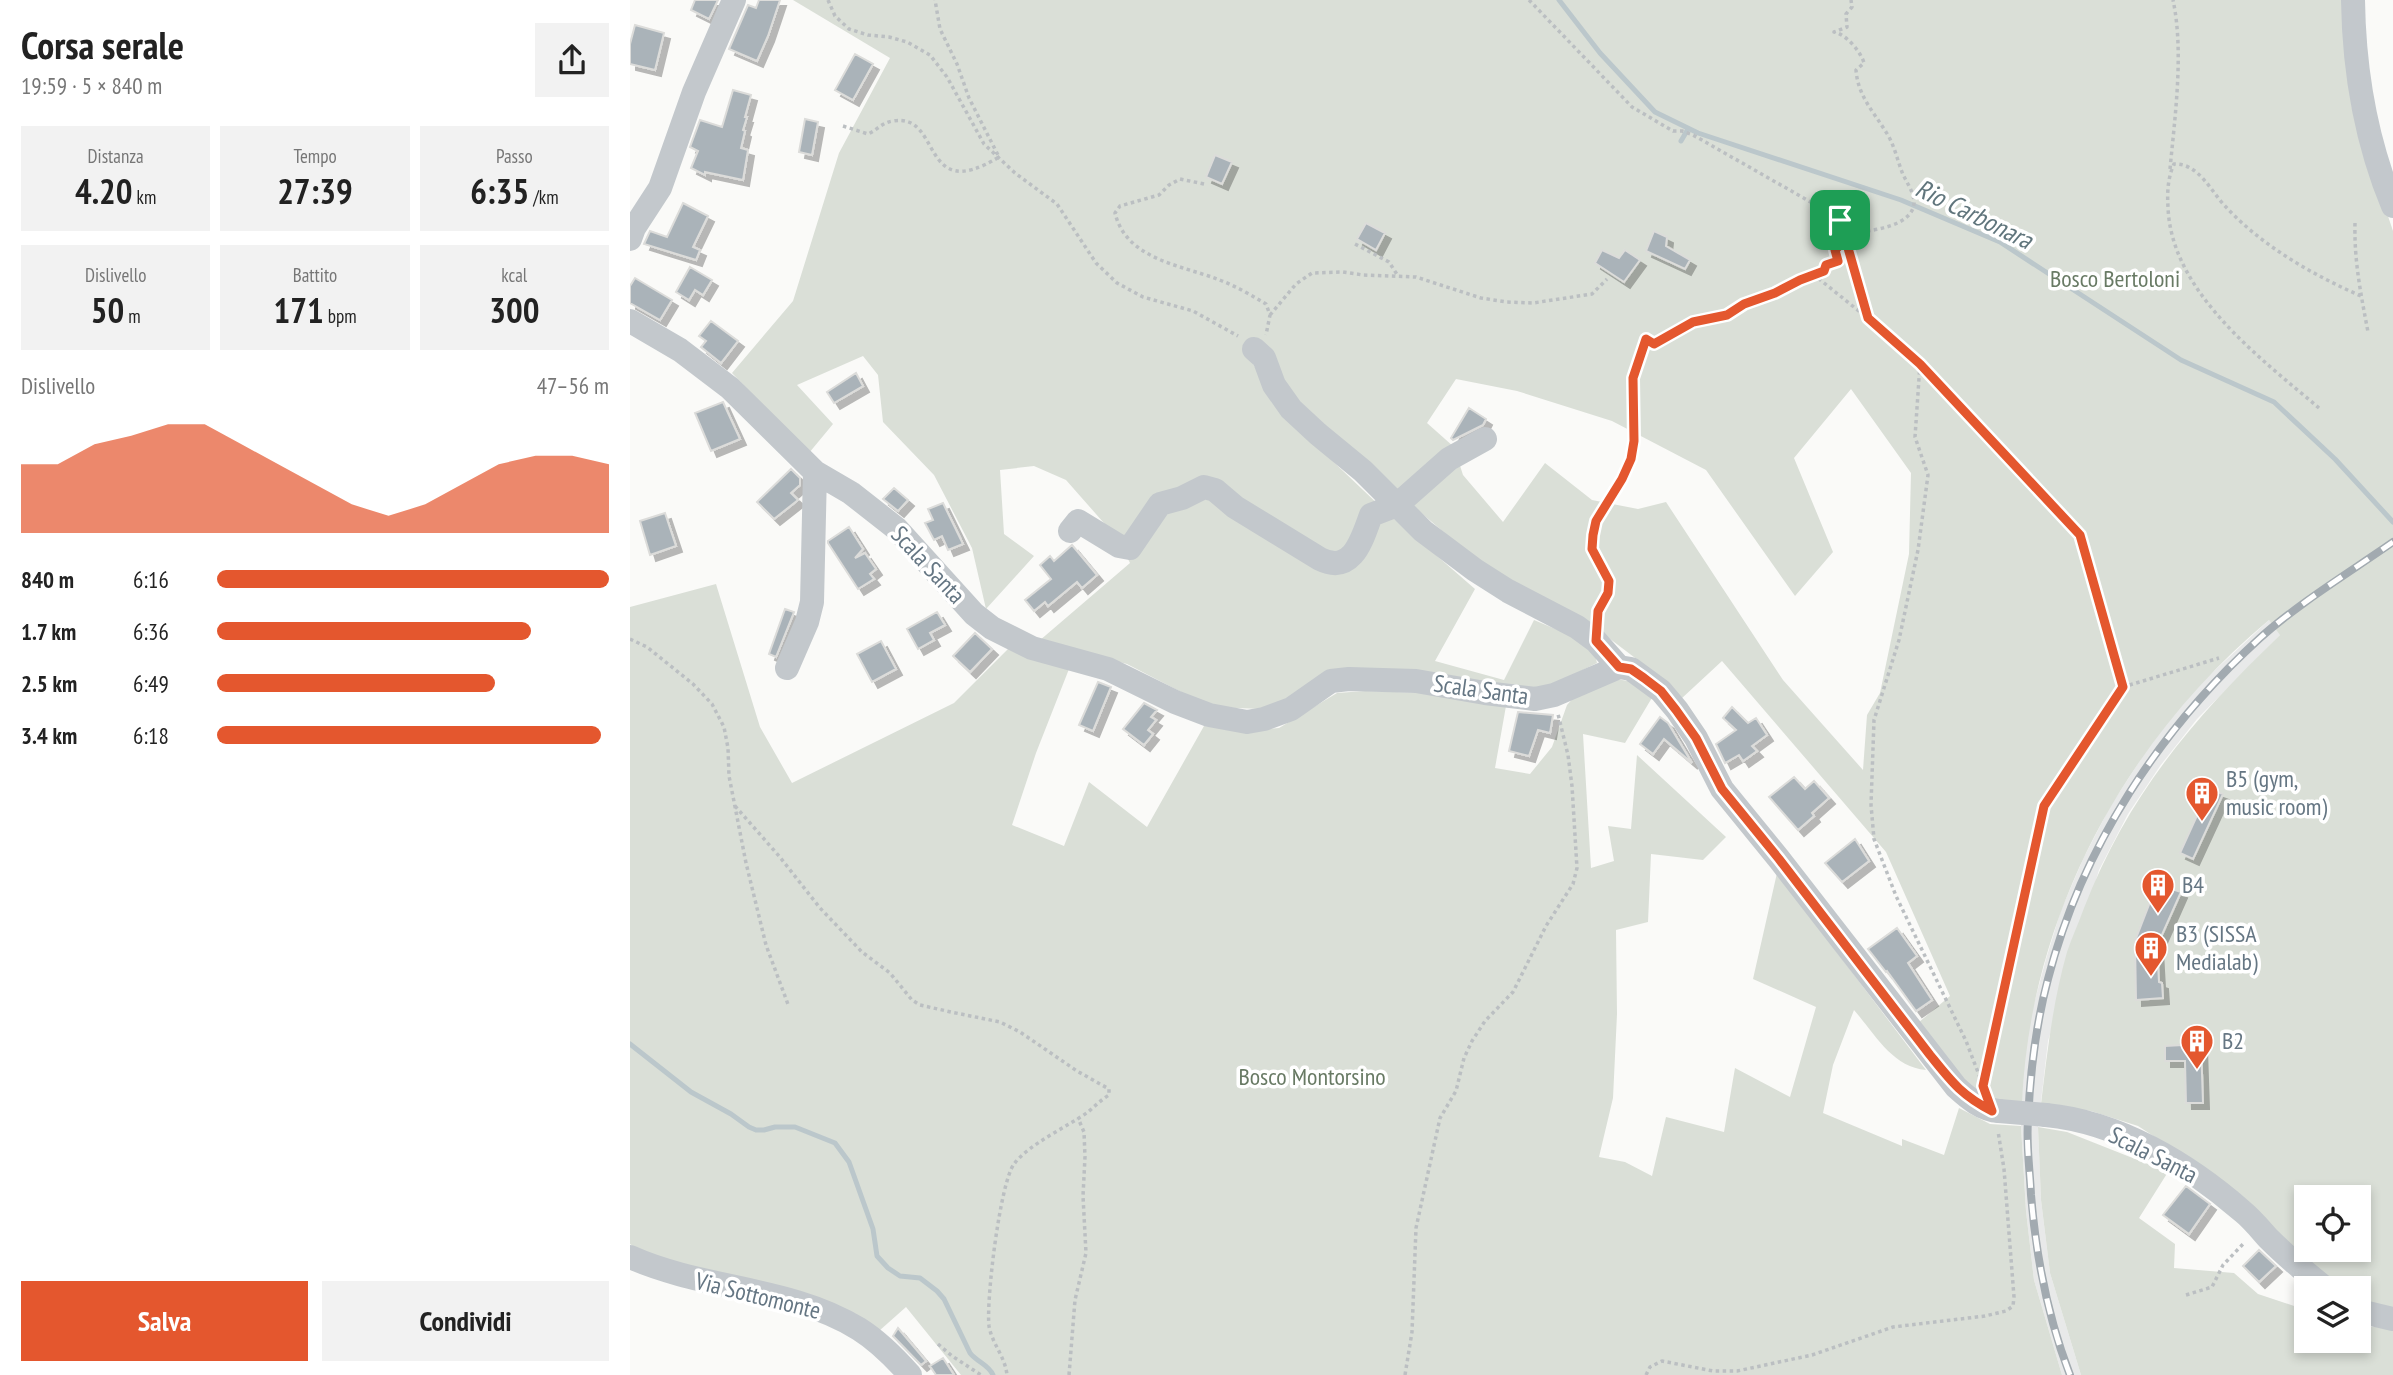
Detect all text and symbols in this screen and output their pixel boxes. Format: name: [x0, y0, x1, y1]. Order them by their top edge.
text: Corsa serale: [21, 20, 184, 69]
button: share: [535, 23, 609, 97]
text: 19:59 · 5 × 840 m: [21, 71, 162, 100]
text: Distanza: [88, 144, 144, 168]
text: Tempo: [293, 144, 337, 168]
text: Passo: [496, 144, 533, 168]
text: 4.20: [75, 168, 133, 214]
text: 27:39: [277, 168, 353, 214]
text: 6:35: [470, 168, 529, 214]
water label: Rio Carbonara: [1910, 171, 2039, 257]
text: km: [133, 185, 156, 209]
text: /km: [529, 185, 559, 209]
pin: [1810, 190, 1870, 250]
icon: arrive: [1821, 201, 1859, 239]
text: Dislivello: [85, 263, 146, 287]
text: Battito: [293, 263, 337, 287]
text: kcal: [501, 263, 527, 287]
park label: Bosco Bertoloni: [2050, 263, 2180, 294]
text: 50: [91, 287, 124, 333]
text: 171: [273, 287, 324, 333]
text: 300: [489, 287, 539, 333]
text: m: [124, 304, 141, 328]
text: bpm: [324, 304, 357, 328]
text: Dislivello: [21, 371, 95, 400]
text: 47–56 m: [537, 371, 609, 400]
street label: Scala Santa: [885, 519, 972, 610]
text: 840 m: [21, 565, 74, 594]
text: 6:16: [133, 565, 169, 594]
text: 1.7 km: [21, 617, 76, 646]
text: 6:36: [133, 617, 169, 646]
street label: Scala Santa: [1432, 668, 1530, 711]
text: 2.5 km: [21, 669, 77, 698]
text: 6:49: [133, 669, 169, 698]
text: 3.4 km: [21, 721, 77, 750]
text: 6:18: [133, 721, 169, 750]
place label: B5 (gym, music room): [2226, 763, 2327, 822]
building icon: B5 (gym, music room): [2183, 774, 2221, 823]
building icon: B4: [2139, 866, 2177, 915]
place label: B4: [2182, 869, 2204, 900]
place label: B3 (SISSA Medialab): [2176, 918, 2258, 977]
building icon: B3 (SISSA Medialab): [2132, 929, 2170, 978]
building icon: B2: [2178, 1022, 2216, 1071]
place label: B2: [2222, 1025, 2244, 1056]
park label: Bosco Montorsino: [1238, 1061, 1386, 1092]
street label: Scala Santa: [2104, 1119, 2203, 1190]
map controls: [2294, 1185, 2371, 1353]
button: locate: [2294, 1185, 2371, 1262]
street label: Via Sottomonte: [691, 1265, 824, 1326]
button: layers: [2294, 1276, 2371, 1353]
button: Salva: [21, 1281, 308, 1361]
button: Condividi: [322, 1281, 609, 1361]

